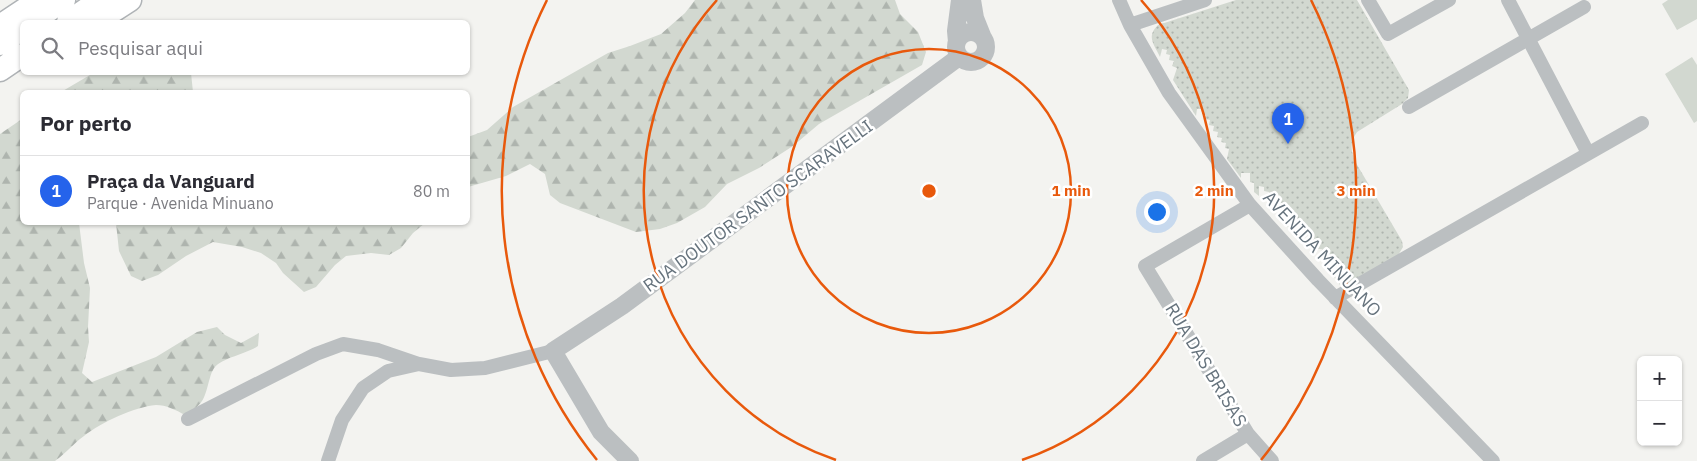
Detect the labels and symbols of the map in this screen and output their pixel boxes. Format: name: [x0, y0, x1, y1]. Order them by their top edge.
pin: 1: [1272, 103, 1304, 144]
street label: RUA DOUTOR SANTO SCARAVELLI: [638, 114, 877, 297]
text: 1 min: [1051, 181, 1091, 200]
text: 2 min: [1194, 181, 1234, 200]
text: 3 min: [1336, 181, 1376, 200]
centre of rings: [920, 182, 938, 200]
street label: AVENIDA MINUANO: [1258, 186, 1386, 321]
your location: [1144, 199, 1170, 225]
street label: RUA DAS BRISAS: [1160, 299, 1252, 431]

